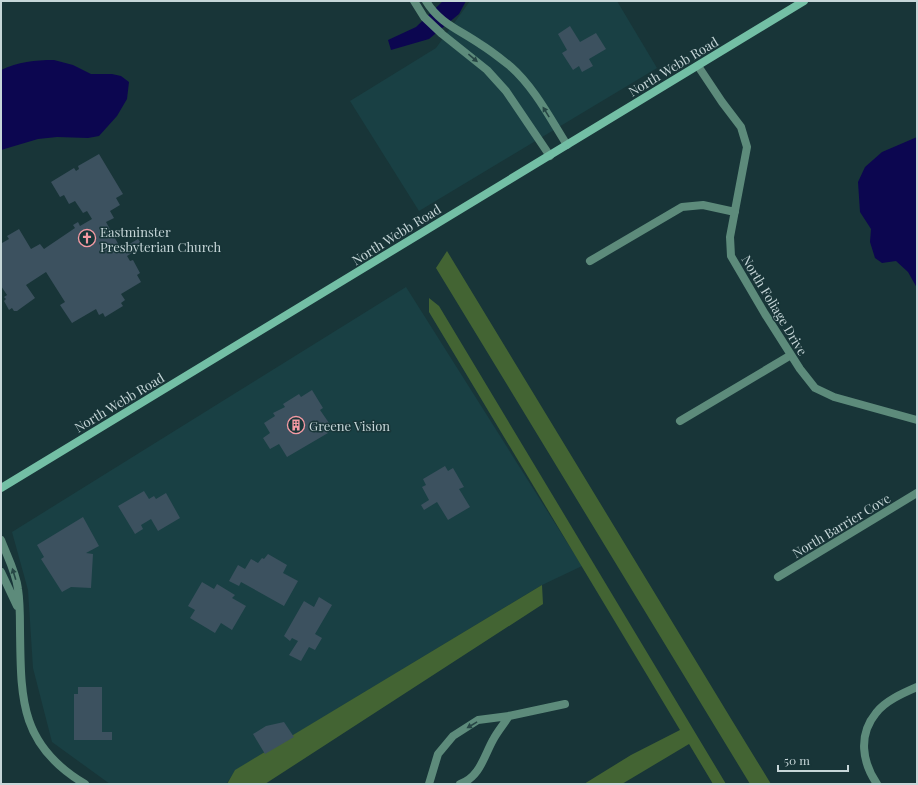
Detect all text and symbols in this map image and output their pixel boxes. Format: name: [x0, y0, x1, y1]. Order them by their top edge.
street label: North Webb Road: [625, 32, 721, 100]
one-way arrow: [467, 53, 478, 62]
one-way arrow: [542, 107, 550, 117]
street label: North Webb Road: [348, 200, 444, 268]
place label: Eastminster Presbyterian Church: [100, 223, 222, 255]
church icon: Eastminster Presbyterian Church: [77, 228, 97, 248]
street label: North Foliage Drive: [738, 252, 812, 358]
street label: North Webb Road: [71, 368, 167, 436]
building icon: Greene Vision: [286, 415, 306, 435]
place label: Greene Vision: [309, 417, 390, 434]
street label: North Barrier Cove: [789, 489, 893, 561]
one-way arrow: [11, 568, 17, 580]
one-way arrow: [466, 721, 478, 728]
scale bar: [778, 747, 848, 773]
text: 50 m: [784, 752, 810, 768]

